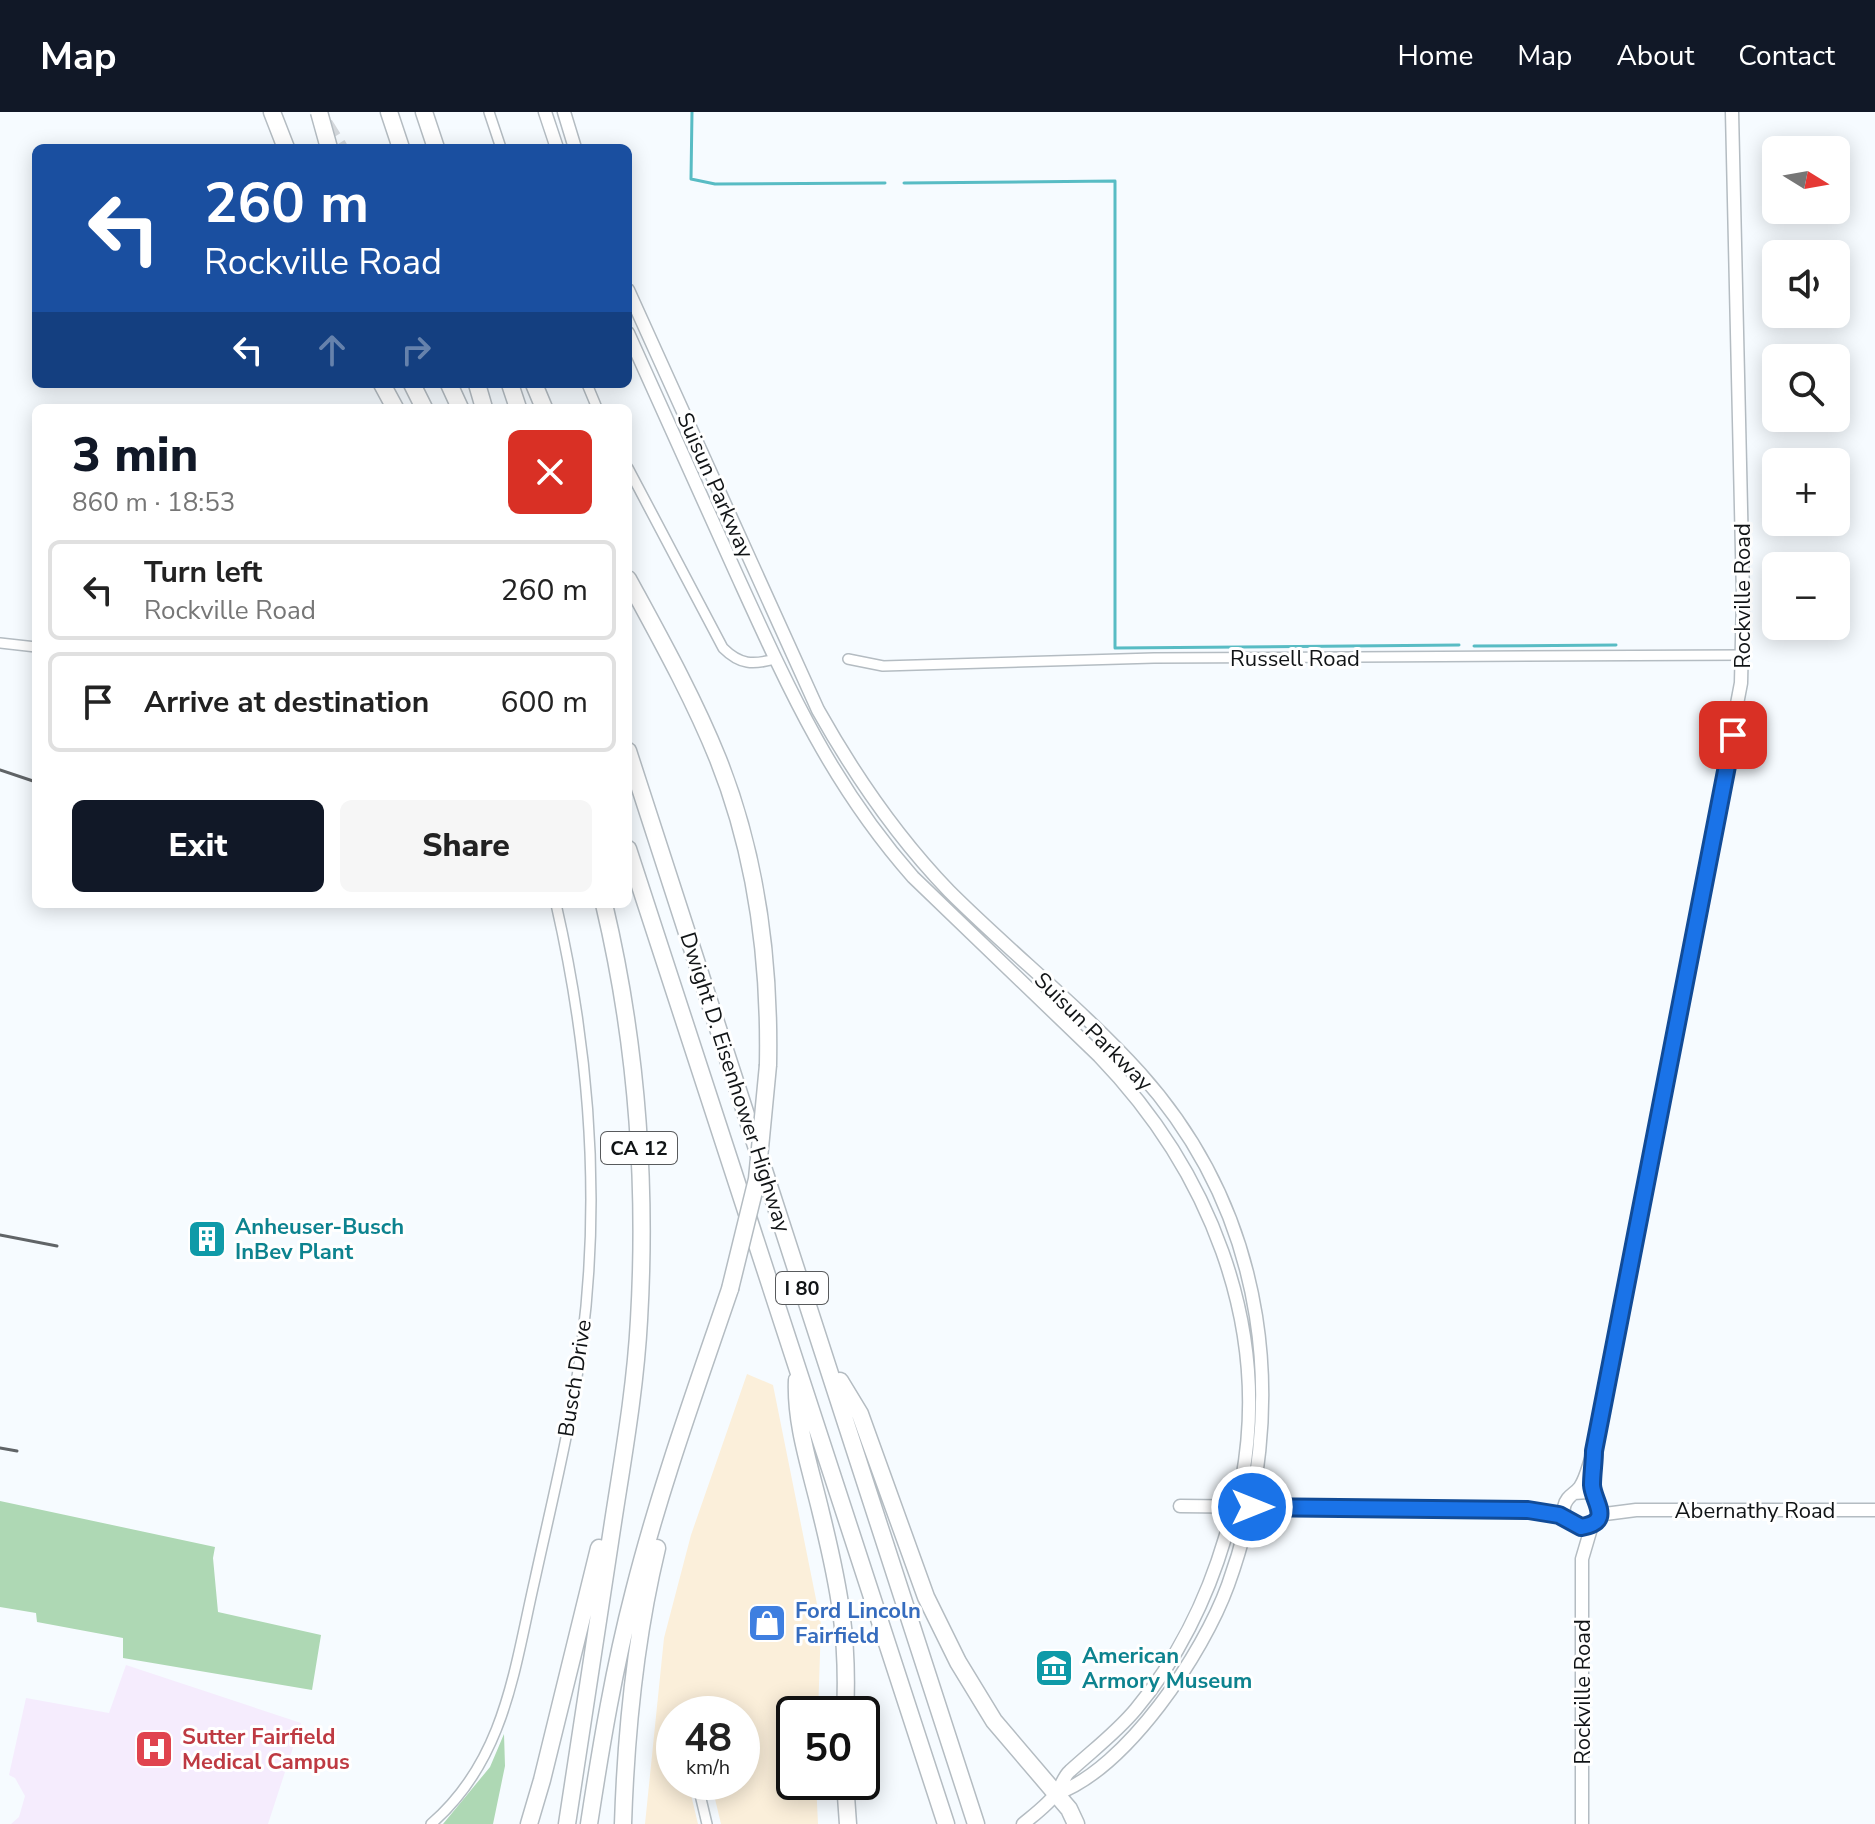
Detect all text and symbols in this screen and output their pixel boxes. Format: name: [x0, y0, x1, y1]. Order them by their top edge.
text: Map: [40, 31, 117, 82]
text: Home: [1398, 37, 1473, 75]
text: Map: [1517, 37, 1572, 75]
text: About: [1616, 37, 1694, 75]
text: Contact: [1738, 37, 1835, 75]
north arrow: [1762, 136, 1850, 224]
map controls: [1762, 136, 1850, 640]
text: 260 m: [204, 165, 369, 242]
icon: left: [72, 176, 176, 280]
text: Rockville Road: [204, 238, 442, 287]
button: sound: [1762, 240, 1850, 328]
icon: left: [226, 328, 270, 372]
icon: ahead: [310, 328, 354, 372]
icon: right: [394, 328, 438, 372]
button: search: [1762, 344, 1850, 432]
street label: Suisun Parkway: [670, 408, 761, 564]
text: 3 min: [72, 422, 198, 488]
button: close: [508, 430, 592, 514]
button: +: [1762, 448, 1850, 536]
text: 860 m · 18:53: [72, 485, 235, 520]
street label: Rockville Road: [1728, 523, 1758, 669]
text: Turn left: [144, 552, 262, 593]
button: −: [1762, 552, 1850, 640]
icon: left: [76, 568, 120, 612]
text: 260 m: [501, 570, 588, 611]
text: Rockville Road: [144, 593, 316, 628]
street label: Russell Road: [1230, 644, 1360, 674]
icon: arrive: [76, 680, 120, 724]
text: Arrive at destination: [144, 682, 429, 723]
text: 600 m: [501, 682, 588, 723]
pin: [1699, 701, 1767, 769]
icon: arrive: [1711, 713, 1755, 757]
button: Exit: [72, 800, 324, 892]
button: Share: [340, 800, 592, 892]
street label: Dwight D. Eisenhower Highway: [672, 928, 798, 1237]
street label: Suisun Parkway: [1027, 966, 1160, 1098]
road number: CA 12: [601, 1132, 677, 1164]
place label: Anheuser-Busch InBev Plant: [235, 1212, 404, 1267]
building icon: Anheuser-Busch InBev Plant: [186, 1218, 228, 1260]
road number: I 80: [776, 1272, 828, 1304]
street label: Busch Drive: [551, 1317, 599, 1439]
position arrow: [1210, 1465, 1294, 1549]
street label: Abernathy Road: [1675, 1496, 1835, 1526]
place label: Ford Lincoln Fairfield: [795, 1596, 921, 1651]
shop icon: Ford Lincoln Fairfield: [746, 1602, 788, 1644]
street label: Rockville Road: [1568, 1619, 1598, 1765]
place label: American Armory Museum: [1082, 1641, 1252, 1696]
museum icon: American Armory Museum: [1033, 1647, 1075, 1689]
speed limit sign: 50: [776, 1696, 880, 1800]
text: 48: [684, 1711, 732, 1765]
place label: Sutter Fairfield Medical Campus: [182, 1722, 350, 1777]
hospital icon: Sutter Fairfield Medical Campus: [133, 1728, 175, 1770]
text: km/h: [686, 1754, 730, 1781]

